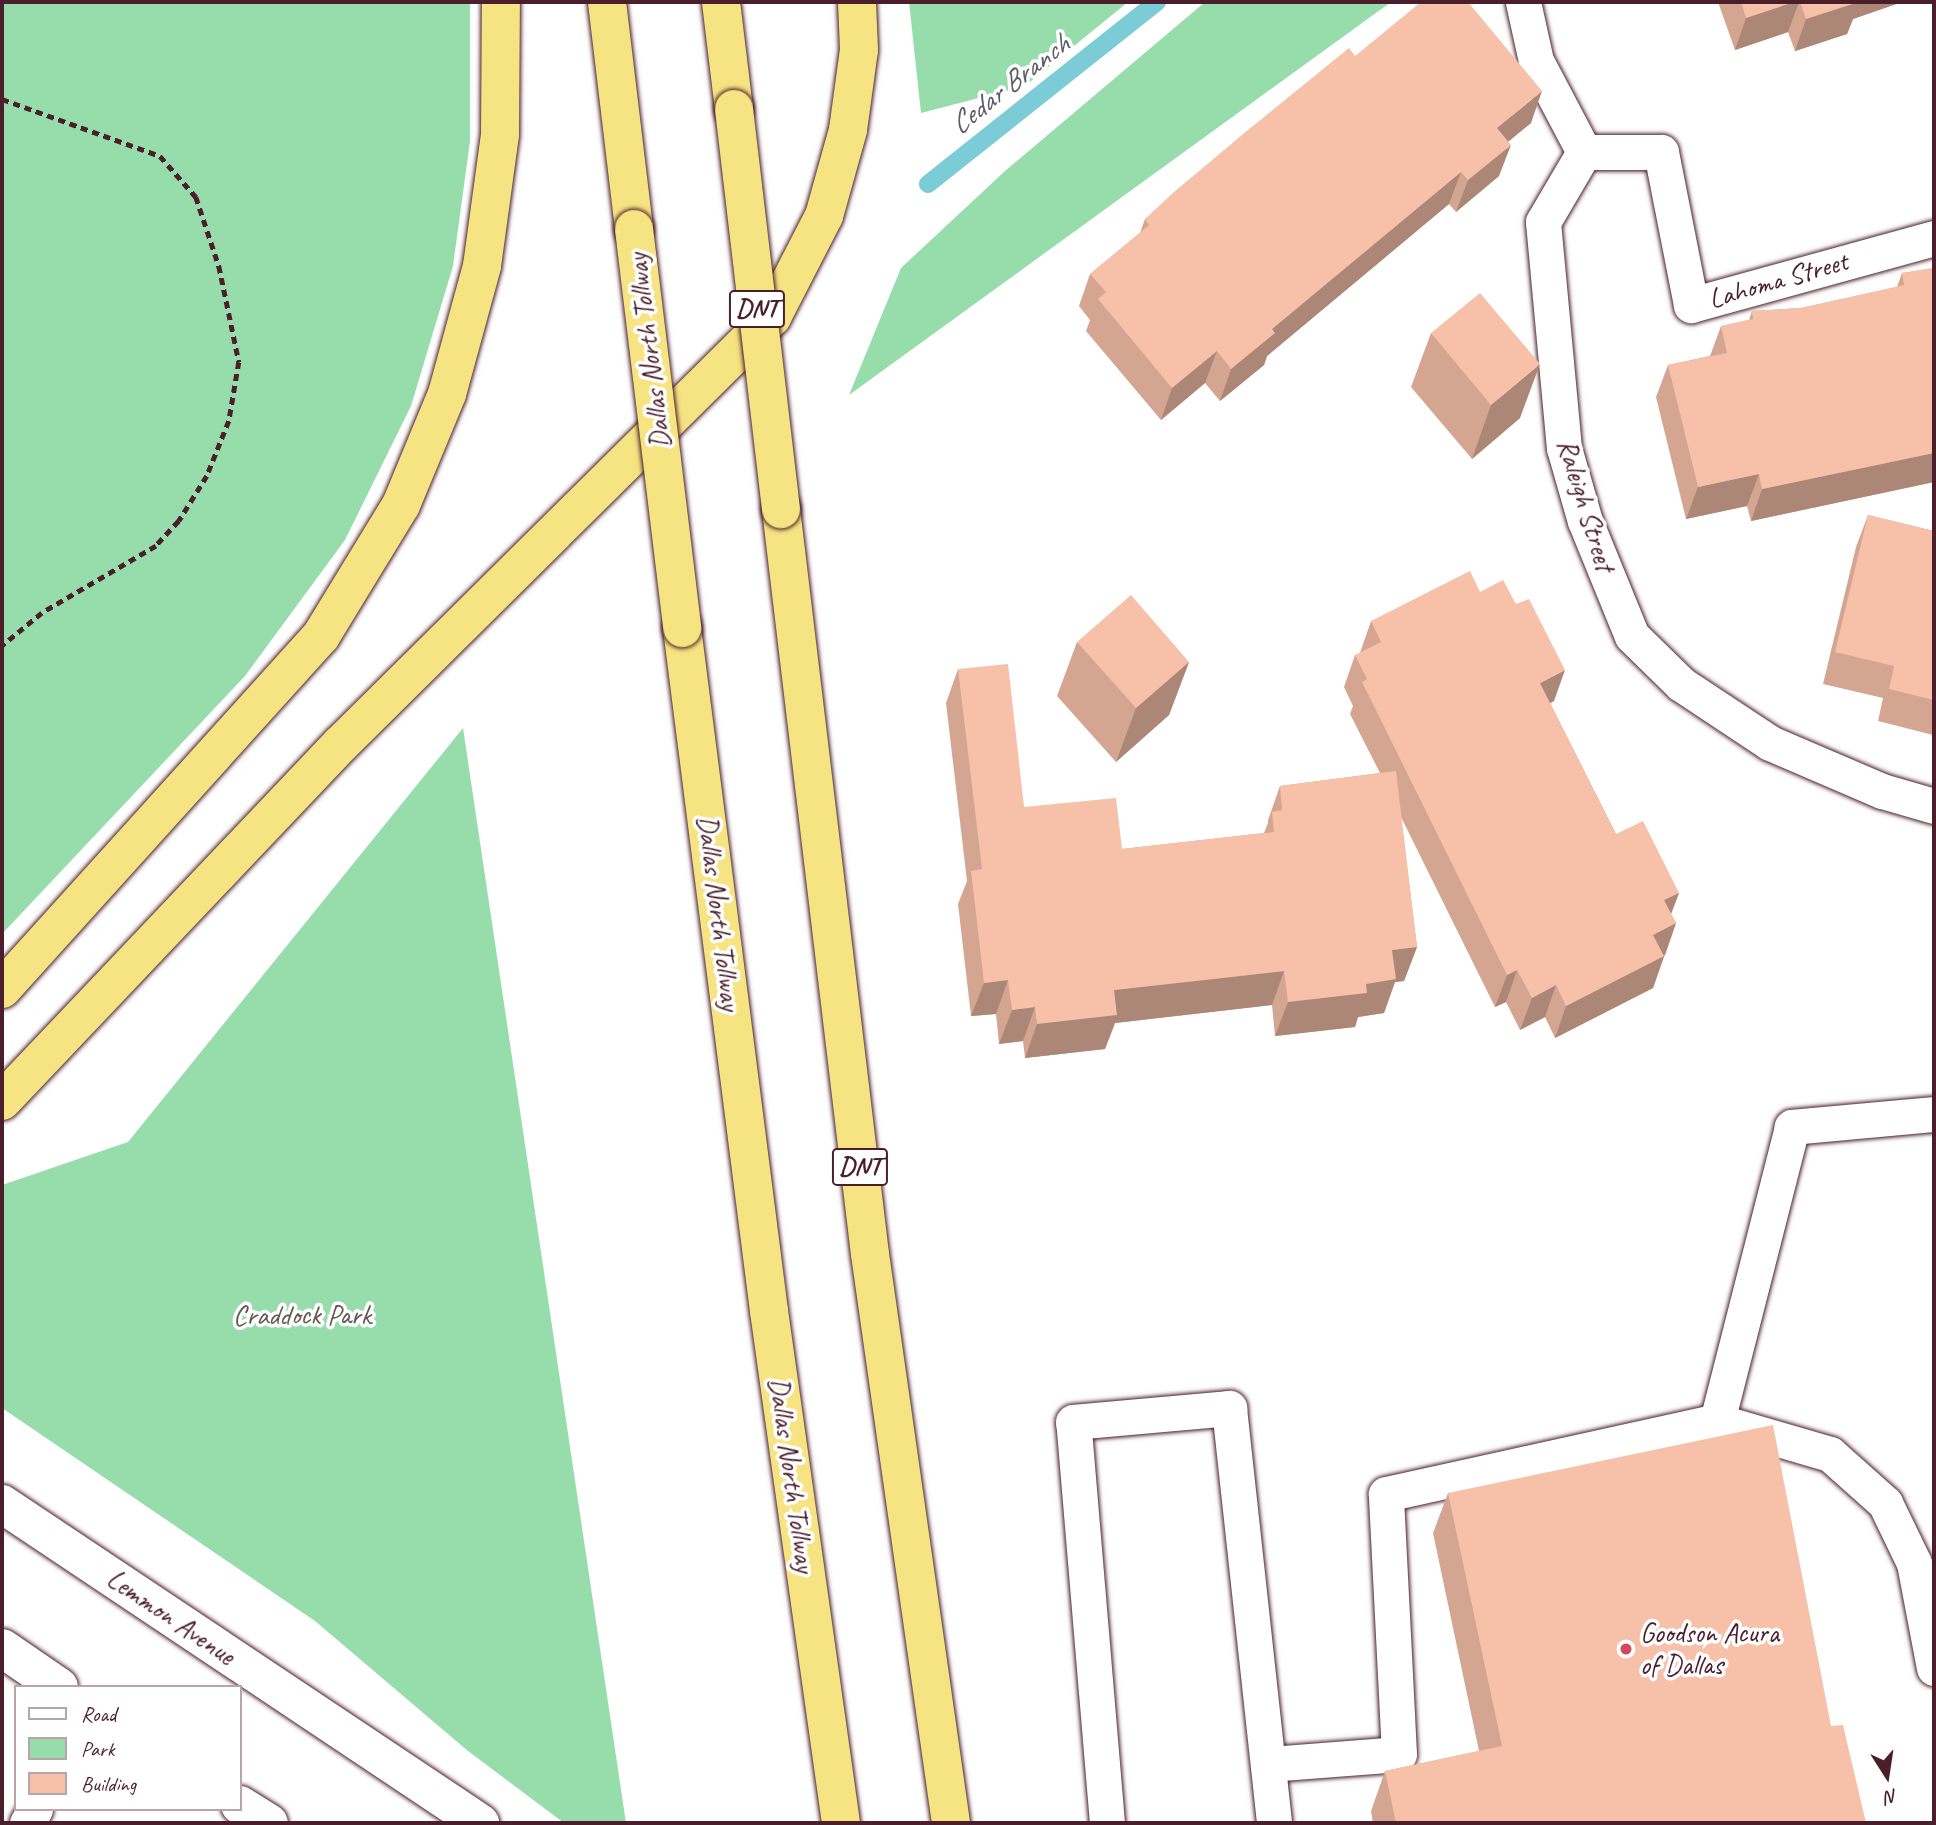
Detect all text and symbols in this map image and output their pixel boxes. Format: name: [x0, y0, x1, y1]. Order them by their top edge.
water label: Cedar Branch: [941, 26, 1077, 142]
street label: Lahoma Street: [1704, 244, 1852, 316]
street label: Dallas North Tollway: [620, 252, 678, 450]
road number: DNT: [727, 286, 787, 332]
street label: Raleigh Street: [1550, 435, 1622, 575]
street label: Dallas North Tollway: [690, 814, 748, 1012]
road number: DNT: [830, 1144, 890, 1190]
park label: Craddock Park: [233, 1298, 371, 1332]
street label: Dallas North Tollway: [762, 1376, 822, 1574]
street label: Lemmon Avenue: [100, 1562, 242, 1672]
place label: Goodson Acura of Dallas: [1640, 1616, 1779, 1682]
marker: Goodson Acura of Dallas: [1618, 1641, 1634, 1657]
legend: [14, 1685, 242, 1811]
text: Road: [81, 1701, 116, 1727]
text: Park: [81, 1736, 114, 1762]
north arrow: [1852, 1741, 1922, 1811]
text: Building: [81, 1771, 136, 1797]
text: N: [1883, 1784, 1900, 1810]

